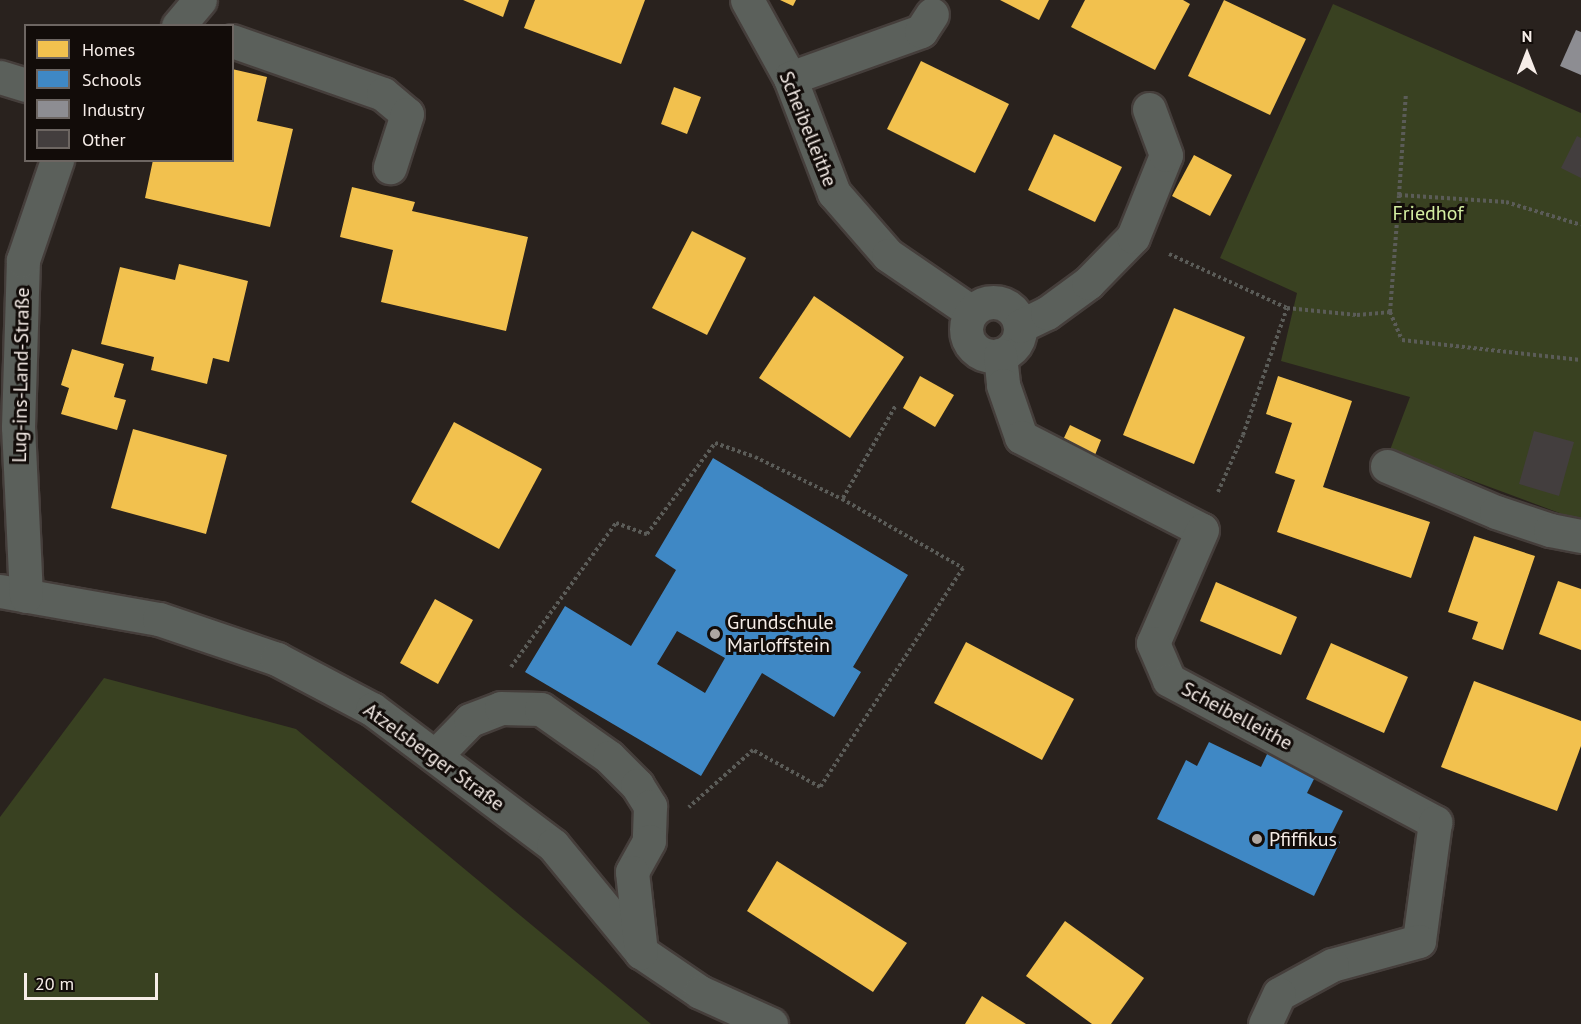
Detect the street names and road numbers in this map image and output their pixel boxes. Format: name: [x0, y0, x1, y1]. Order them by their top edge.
street label: Scheibelleithe: [774, 68, 842, 190]
street label: Lug-ins-Land-Straße: [7, 287, 35, 463]
street label: Scheibelleithe: [1177, 677, 1297, 755]
street label: Atzelsberger Straße: [359, 698, 509, 816]

